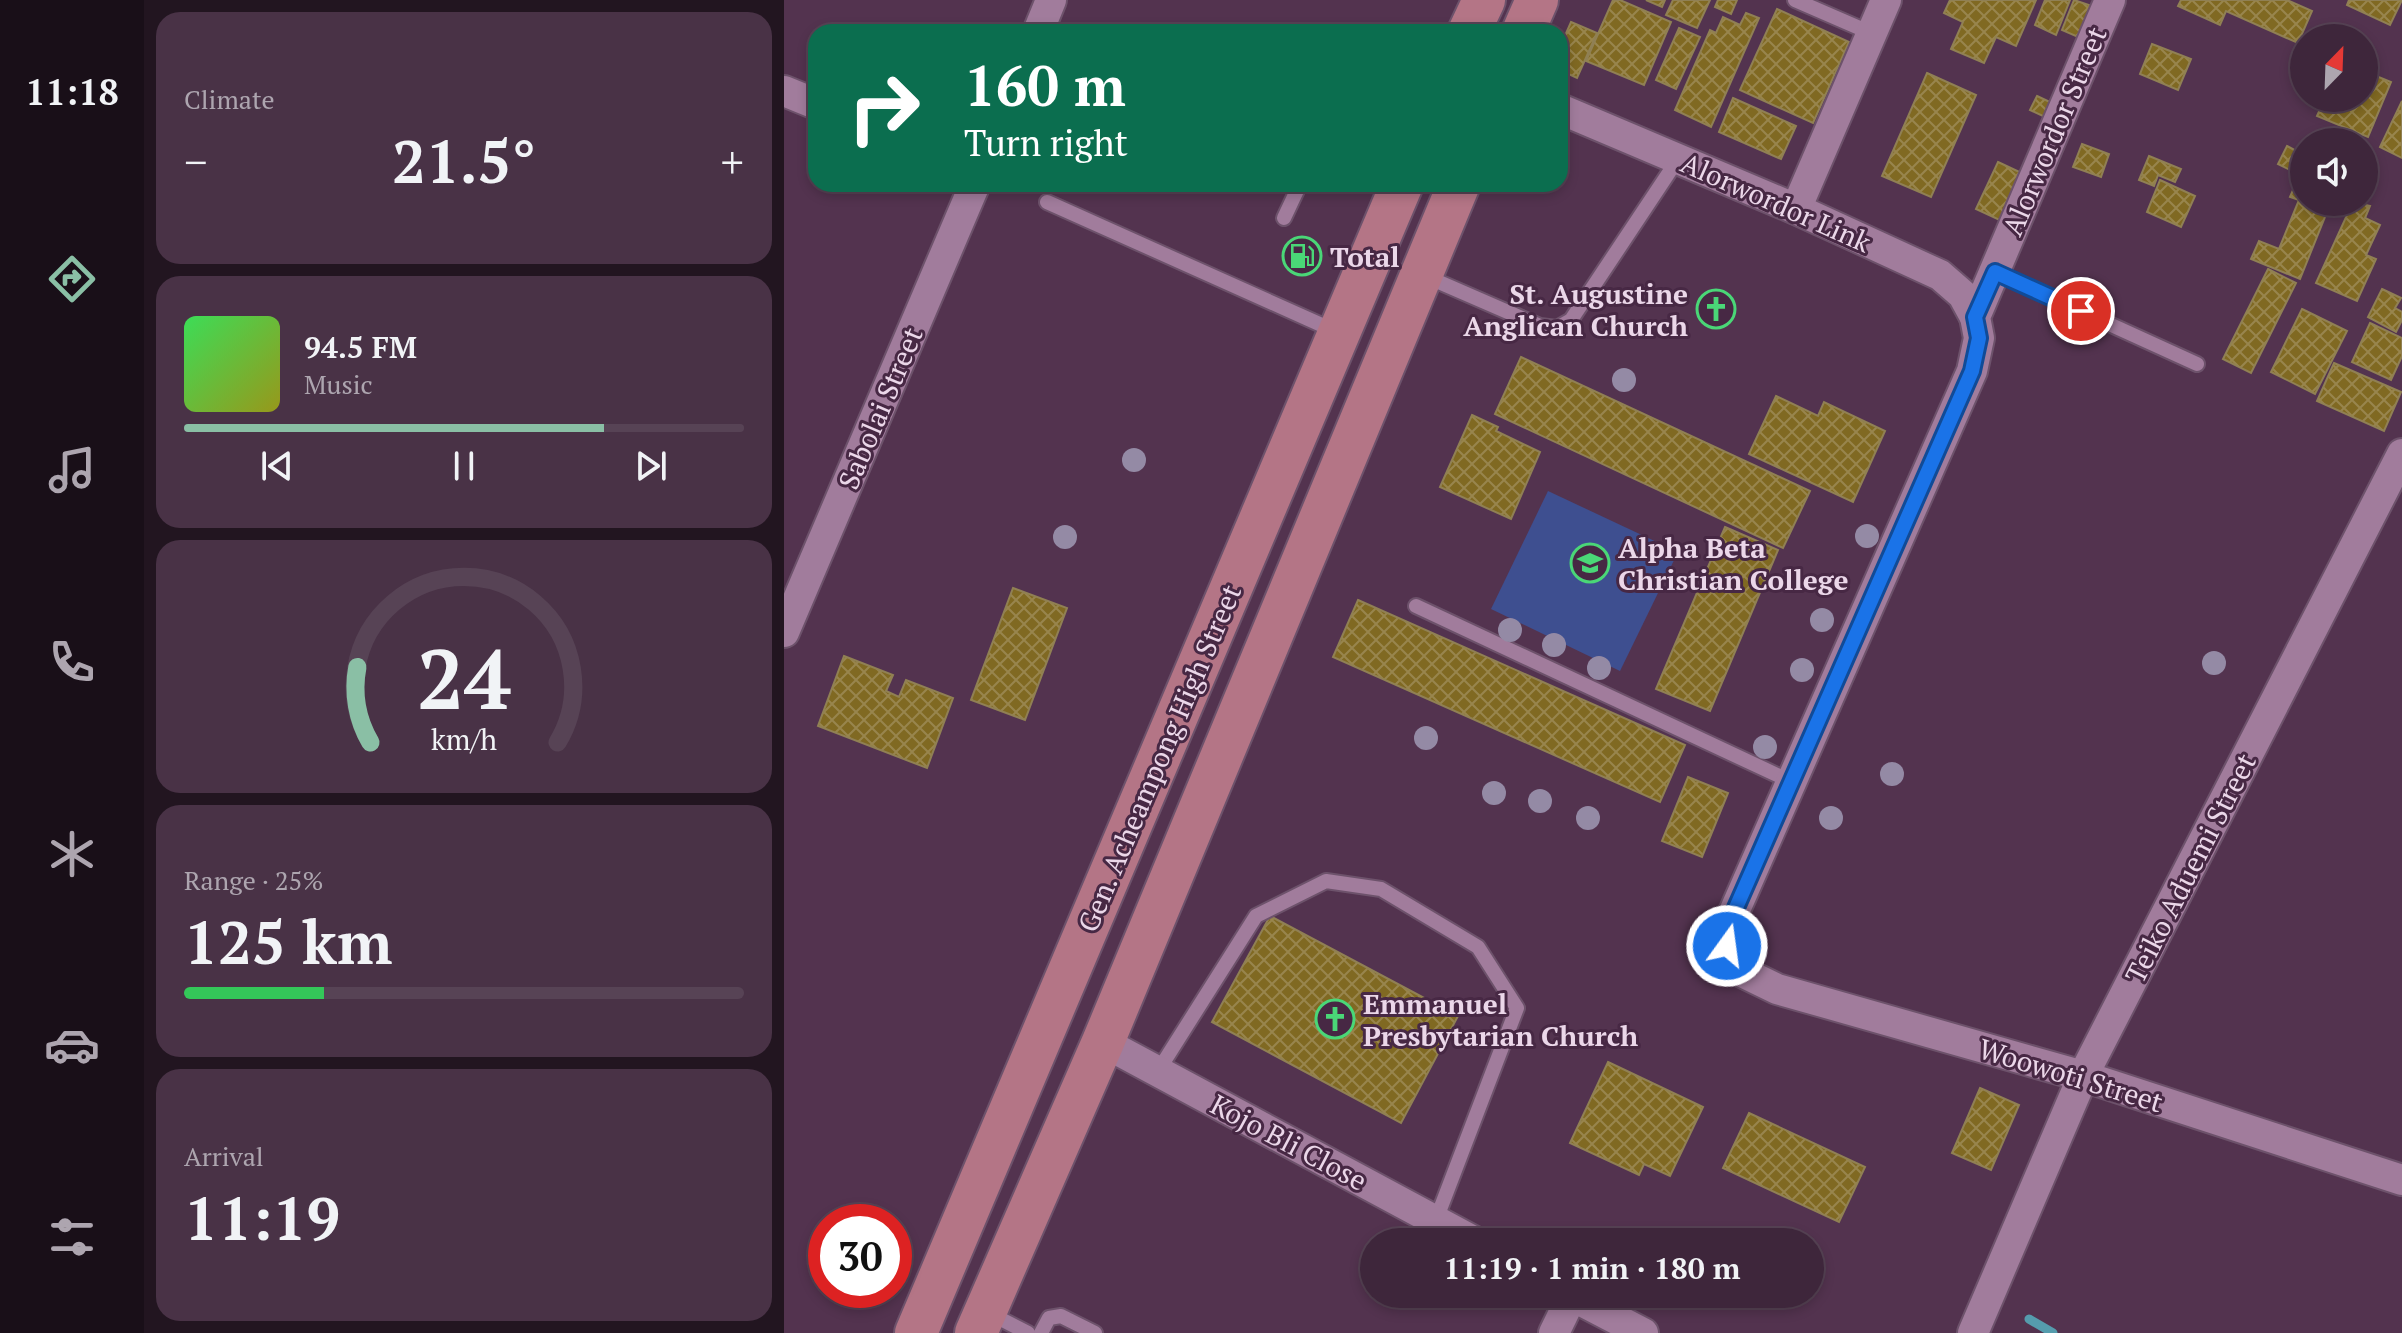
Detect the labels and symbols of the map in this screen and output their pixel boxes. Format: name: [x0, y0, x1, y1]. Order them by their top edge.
street label: Alorwordor Street: [1993, 20, 2115, 241]
north arrow: [2290, 24, 2378, 112]
street label: Alorwordor Link: [1675, 144, 1877, 261]
fuel station icon: Total: [1281, 235, 1323, 277]
place label: Total: [1330, 238, 1400, 275]
place label: St. Augustine Anglican Church: [1463, 275, 1688, 344]
pin: [2047, 277, 2115, 345]
church icon: St. Augustine Anglican Church: [1695, 288, 1737, 330]
street label: Sabolai Street: [829, 321, 931, 495]
place label: Alpha Beta Christian College: [1618, 529, 1849, 598]
school or university icon: Alpha Beta Christian College: [1569, 542, 1611, 584]
street label: Gen. Acheampong High Street: [1069, 578, 1249, 937]
street label: Teiko Aduemi Street: [2116, 746, 2264, 989]
position arrow: [1685, 904, 1769, 988]
place label: Emmanuel Presbytarian Church: [1363, 985, 1638, 1054]
church icon: Emmanuel Presbytarian Church: [1314, 998, 1356, 1040]
street label: Woowoti Street: [1974, 1029, 2168, 1121]
street label: Kojo Bli Close: [1205, 1085, 1373, 1199]
speed limit sign: 30: [808, 1204, 912, 1308]

